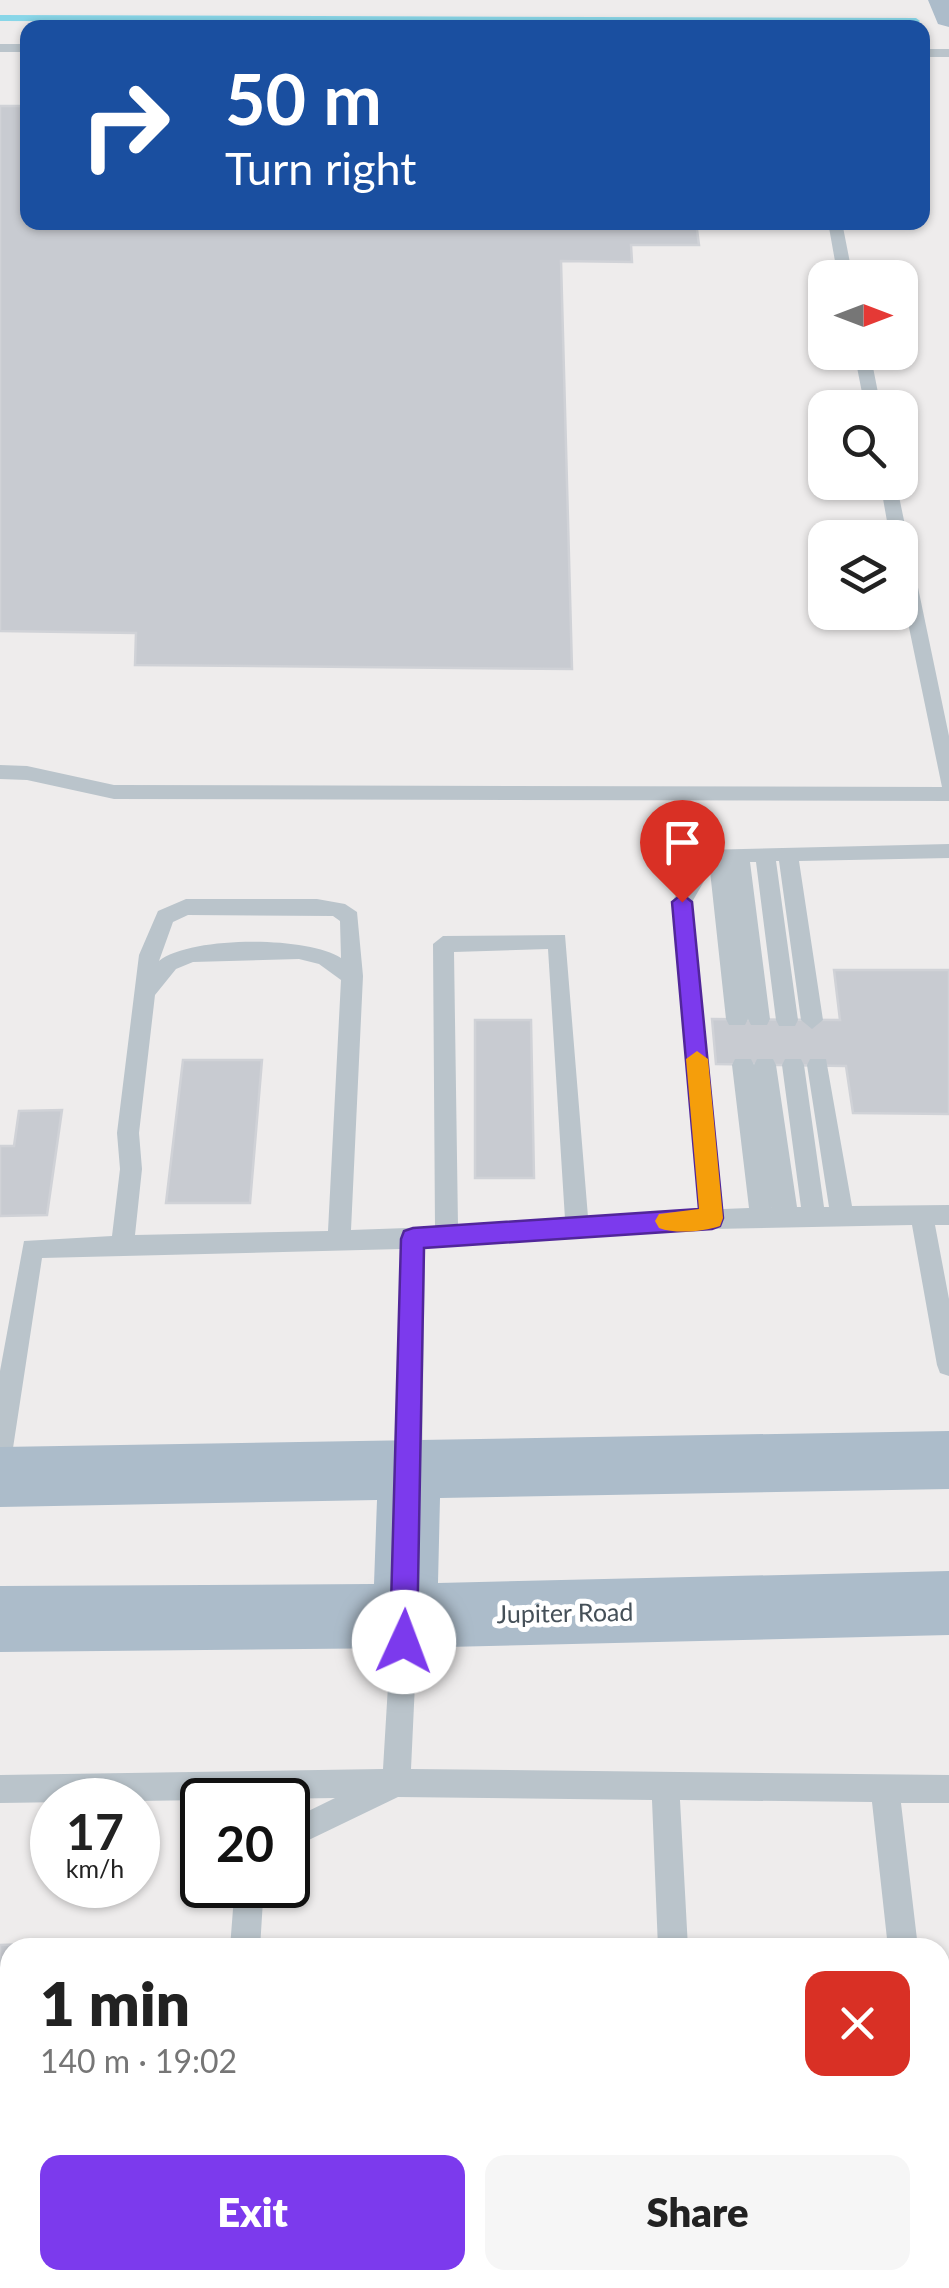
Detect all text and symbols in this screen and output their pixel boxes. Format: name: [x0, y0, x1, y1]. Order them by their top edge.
text: 50 m: [225, 56, 382, 140]
icon: right: [60, 60, 190, 190]
text: Turn right: [225, 141, 416, 195]
north arrow: [808, 260, 918, 370]
map controls: [808, 260, 918, 630]
button: search: [808, 390, 918, 500]
button: layers: [808, 520, 918, 630]
pin: [640, 800, 725, 903]
icon: arrive: [655, 815, 710, 870]
position arrow: [352, 1590, 456, 1694]
street label: Jupiter Road: [496, 1596, 634, 1628]
speed limit sign: 20: [180, 1778, 310, 1908]
text: 17: [66, 1801, 124, 1861]
text: km/h: [66, 1853, 124, 1883]
text: 1 min: [40, 1967, 190, 2039]
button: close: [805, 1971, 910, 2076]
text: 140 m · 19:02: [40, 2041, 237, 2080]
button: Exit: [40, 2155, 465, 2270]
button: Share: [485, 2155, 910, 2270]

